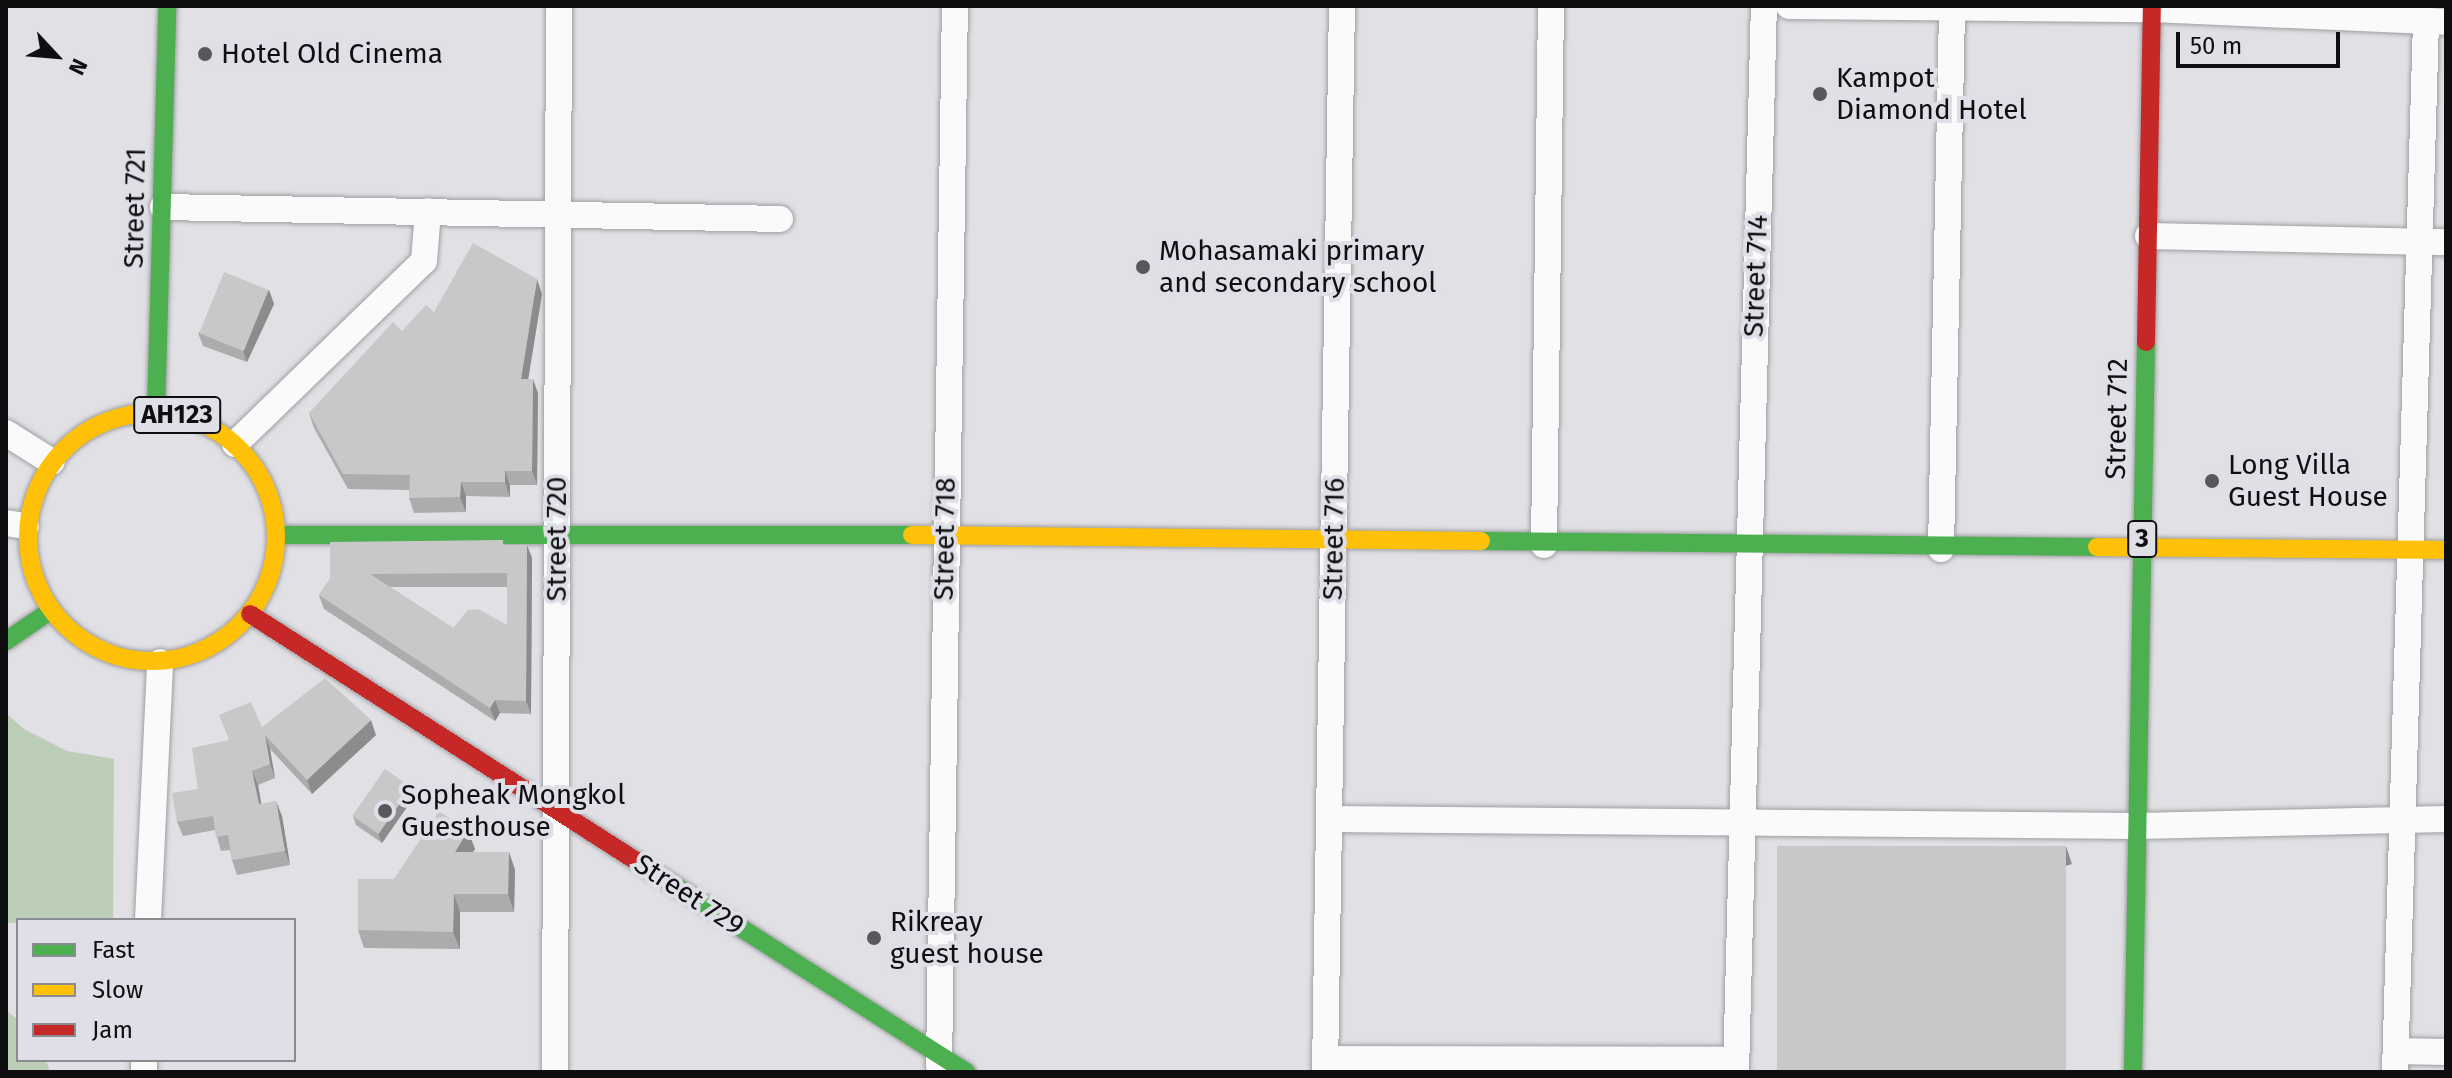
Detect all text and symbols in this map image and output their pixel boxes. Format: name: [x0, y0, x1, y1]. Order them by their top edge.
north arrow: [16, 16, 96, 96]
scale bar: [2180, 16, 2344, 66]
text: 50 m: [2190, 32, 2242, 60]
place label: Hotel Old Cinema: [221, 37, 443, 71]
marker: Hotel Old Cinema: [196, 45, 214, 63]
text: N: [63, 54, 93, 79]
place label: Kampot Diamond Hotel: [1836, 61, 2027, 127]
marker: Kampot Diamond Hotel: [1811, 85, 1829, 103]
street label: Street 721: [117, 147, 153, 269]
street label: Street 714: [1737, 214, 1775, 338]
place label: Mohasamaki primary and secondary school: [1159, 234, 1436, 300]
marker: Mohasamaki primary and secondary school: [1134, 258, 1152, 276]
street label: Street 712: [2099, 358, 2135, 480]
road number: AH123: [133, 393, 221, 437]
place label: Long Villa Guest House: [2228, 448, 2388, 514]
marker: Long Villa Guest House: [2203, 472, 2221, 490]
street label: Street 720: [540, 477, 574, 601]
street label: Street 718: [927, 477, 963, 601]
street label: Street 716: [1316, 478, 1352, 600]
road number: 3: [2126, 517, 2158, 561]
place label: Sopheak Mongkol Guesthouse: [401, 778, 625, 844]
marker: Sopheak Mongkol Guesthouse: [376, 802, 394, 820]
street label: Street 729: [628, 847, 750, 943]
place label: Rikreay guest house: [890, 905, 1044, 971]
legend: [16, 918, 296, 1062]
marker: Rikreay guest house: [865, 929, 883, 947]
text: Fast: [92, 936, 135, 964]
text: Slow: [92, 976, 143, 1004]
text: Jam: [92, 1016, 133, 1044]

